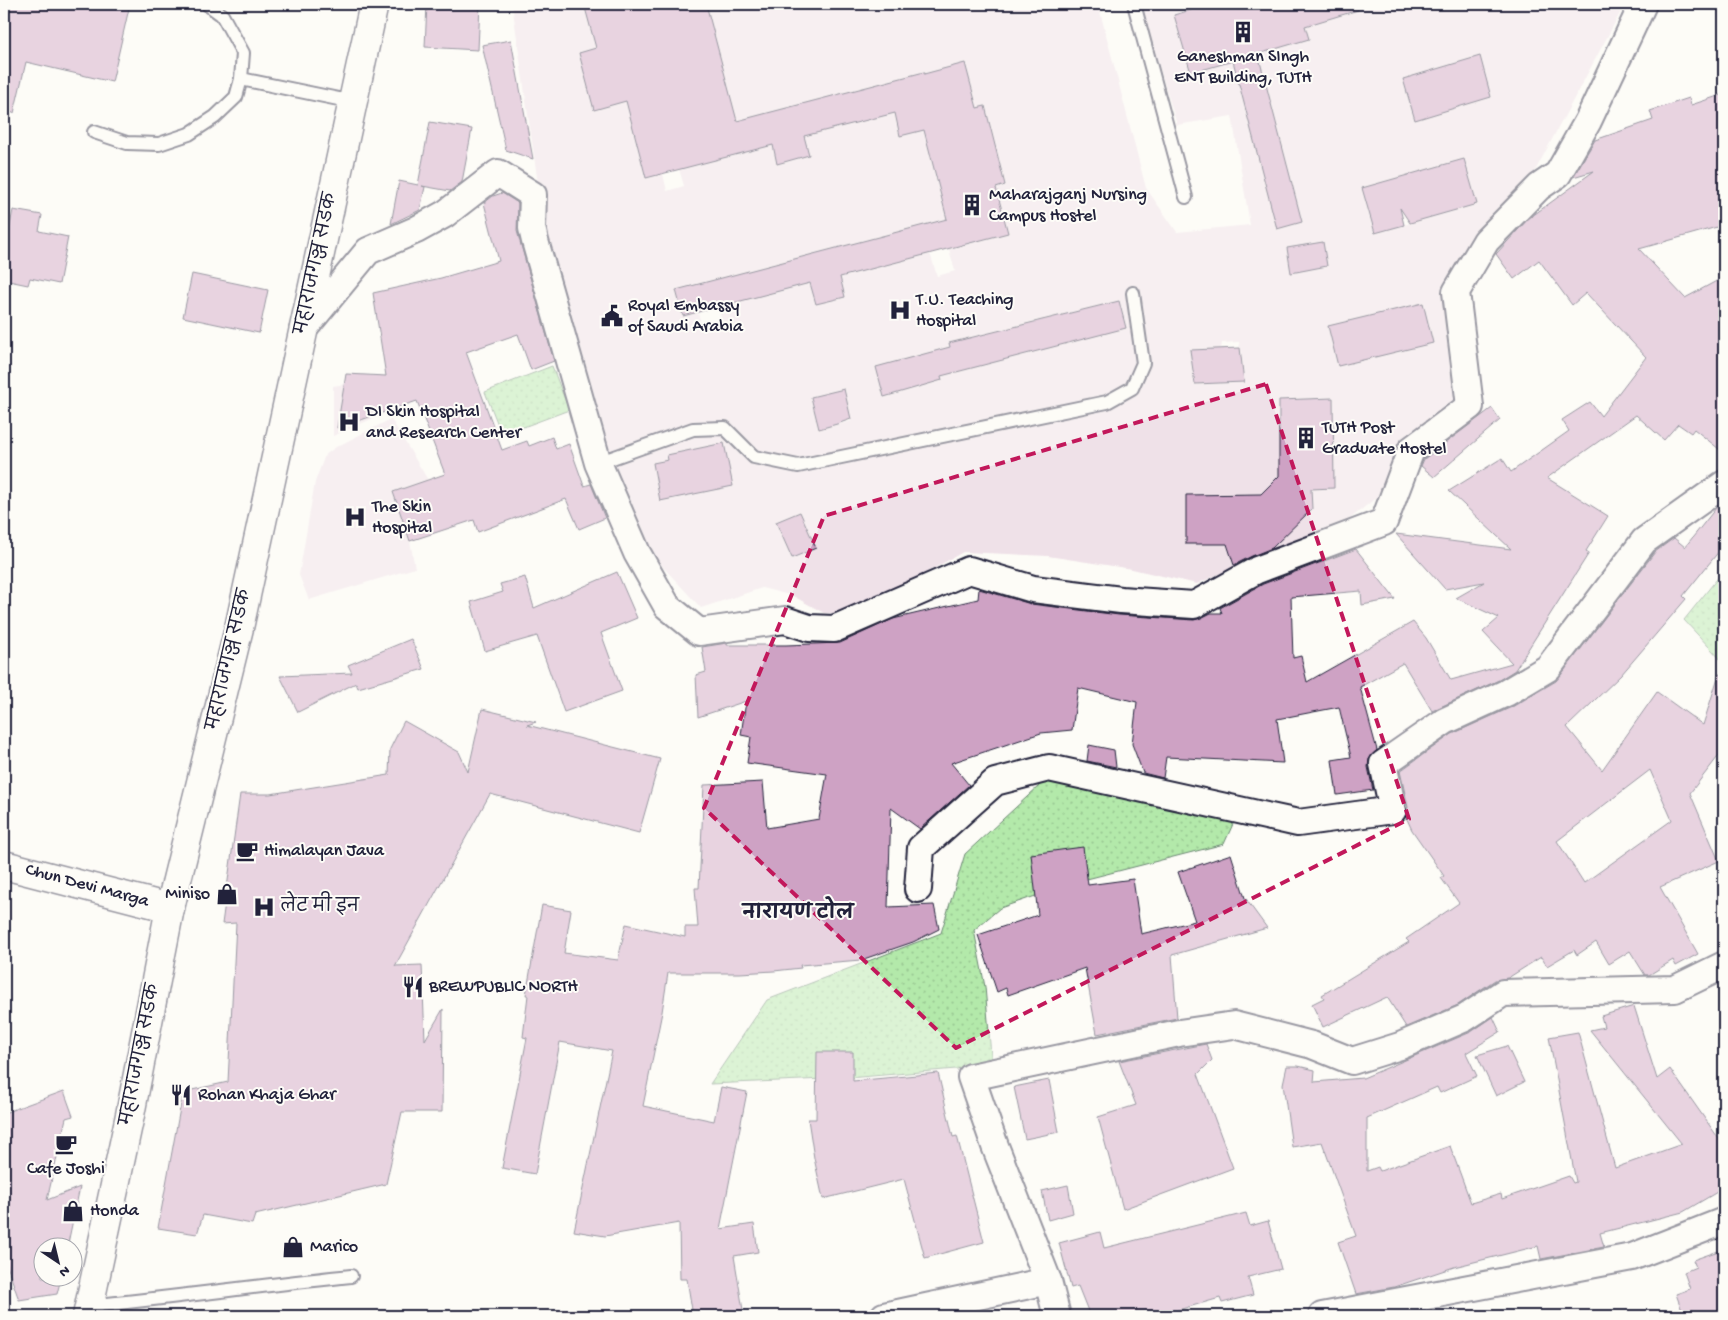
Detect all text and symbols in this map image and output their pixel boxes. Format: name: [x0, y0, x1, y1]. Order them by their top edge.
building icon: Ganeshman SIngh ENT Building, TUTH: [1230, 19, 1256, 45]
place label: Ganeshman SIngh ENT Building, TUTH: [1174, 47, 1312, 89]
place label: Maharajganj Nursing Campus Hostel: [989, 185, 1147, 227]
street label: महाराजगञ्ज सडक: [292, 190, 343, 338]
building icon: Maharajganj Nursing Campus Hostel: [959, 192, 985, 218]
place label: T.U. Teaching Hospital: [915, 290, 1014, 332]
place label: Royal Embassy of Saudi Arabia: [628, 296, 744, 338]
hospital icon: T.U. Teaching Hospital: [887, 297, 913, 323]
public building icon: Royal Embassy of Saudi Arabia: [599, 303, 625, 329]
place label: DI Skin Hospital and Research Center: [365, 402, 523, 444]
hospital icon: DI Skin Hospital and Research Center: [336, 409, 362, 435]
place label: TUTH Post Graduate Hostel: [1321, 418, 1446, 460]
building icon: TUTH Post Graduate Hostel: [1293, 425, 1319, 451]
place label: The Skin Hospital: [371, 497, 432, 539]
hospital icon: The Skin Hospital: [342, 504, 368, 530]
street label: महाराजगञ्ज सडक: [203, 586, 257, 733]
cafe icon: Himalayan Java: [234, 838, 260, 864]
place label: Himalayan Java: [264, 841, 385, 862]
street label: Chun Devi Marga: [23, 859, 152, 913]
shop icon: Miniso: [214, 881, 240, 907]
place label: Miniso: [165, 884, 210, 905]
place label: लेट मी इन: [280, 891, 360, 918]
hospital icon: लेट मी इन: [251, 894, 277, 920]
district label: नारायण टोल: [741, 896, 856, 926]
restaurant icon: BREWPUBLIC NORTH: [400, 974, 426, 1000]
place label: BREWPUBLIC NORTH: [428, 977, 579, 998]
street label: महाराजगञ्ज सडक: [117, 981, 165, 1129]
restaurant icon: Rohan Khaja Ghar: [168, 1082, 194, 1108]
place label: Rohan Khaja Ghar: [198, 1085, 337, 1106]
cafe icon: Cafe Joshi: [53, 1131, 79, 1157]
place label: Cafe Joshi: [27, 1159, 105, 1180]
shop icon: Honda: [60, 1198, 86, 1224]
place label: Honda: [90, 1201, 140, 1222]
shop icon: Marico: [280, 1234, 306, 1260]
place label: Marico: [310, 1237, 358, 1258]
north arrow: [32, 1238, 82, 1288]
text: N: [55, 1261, 73, 1280]

